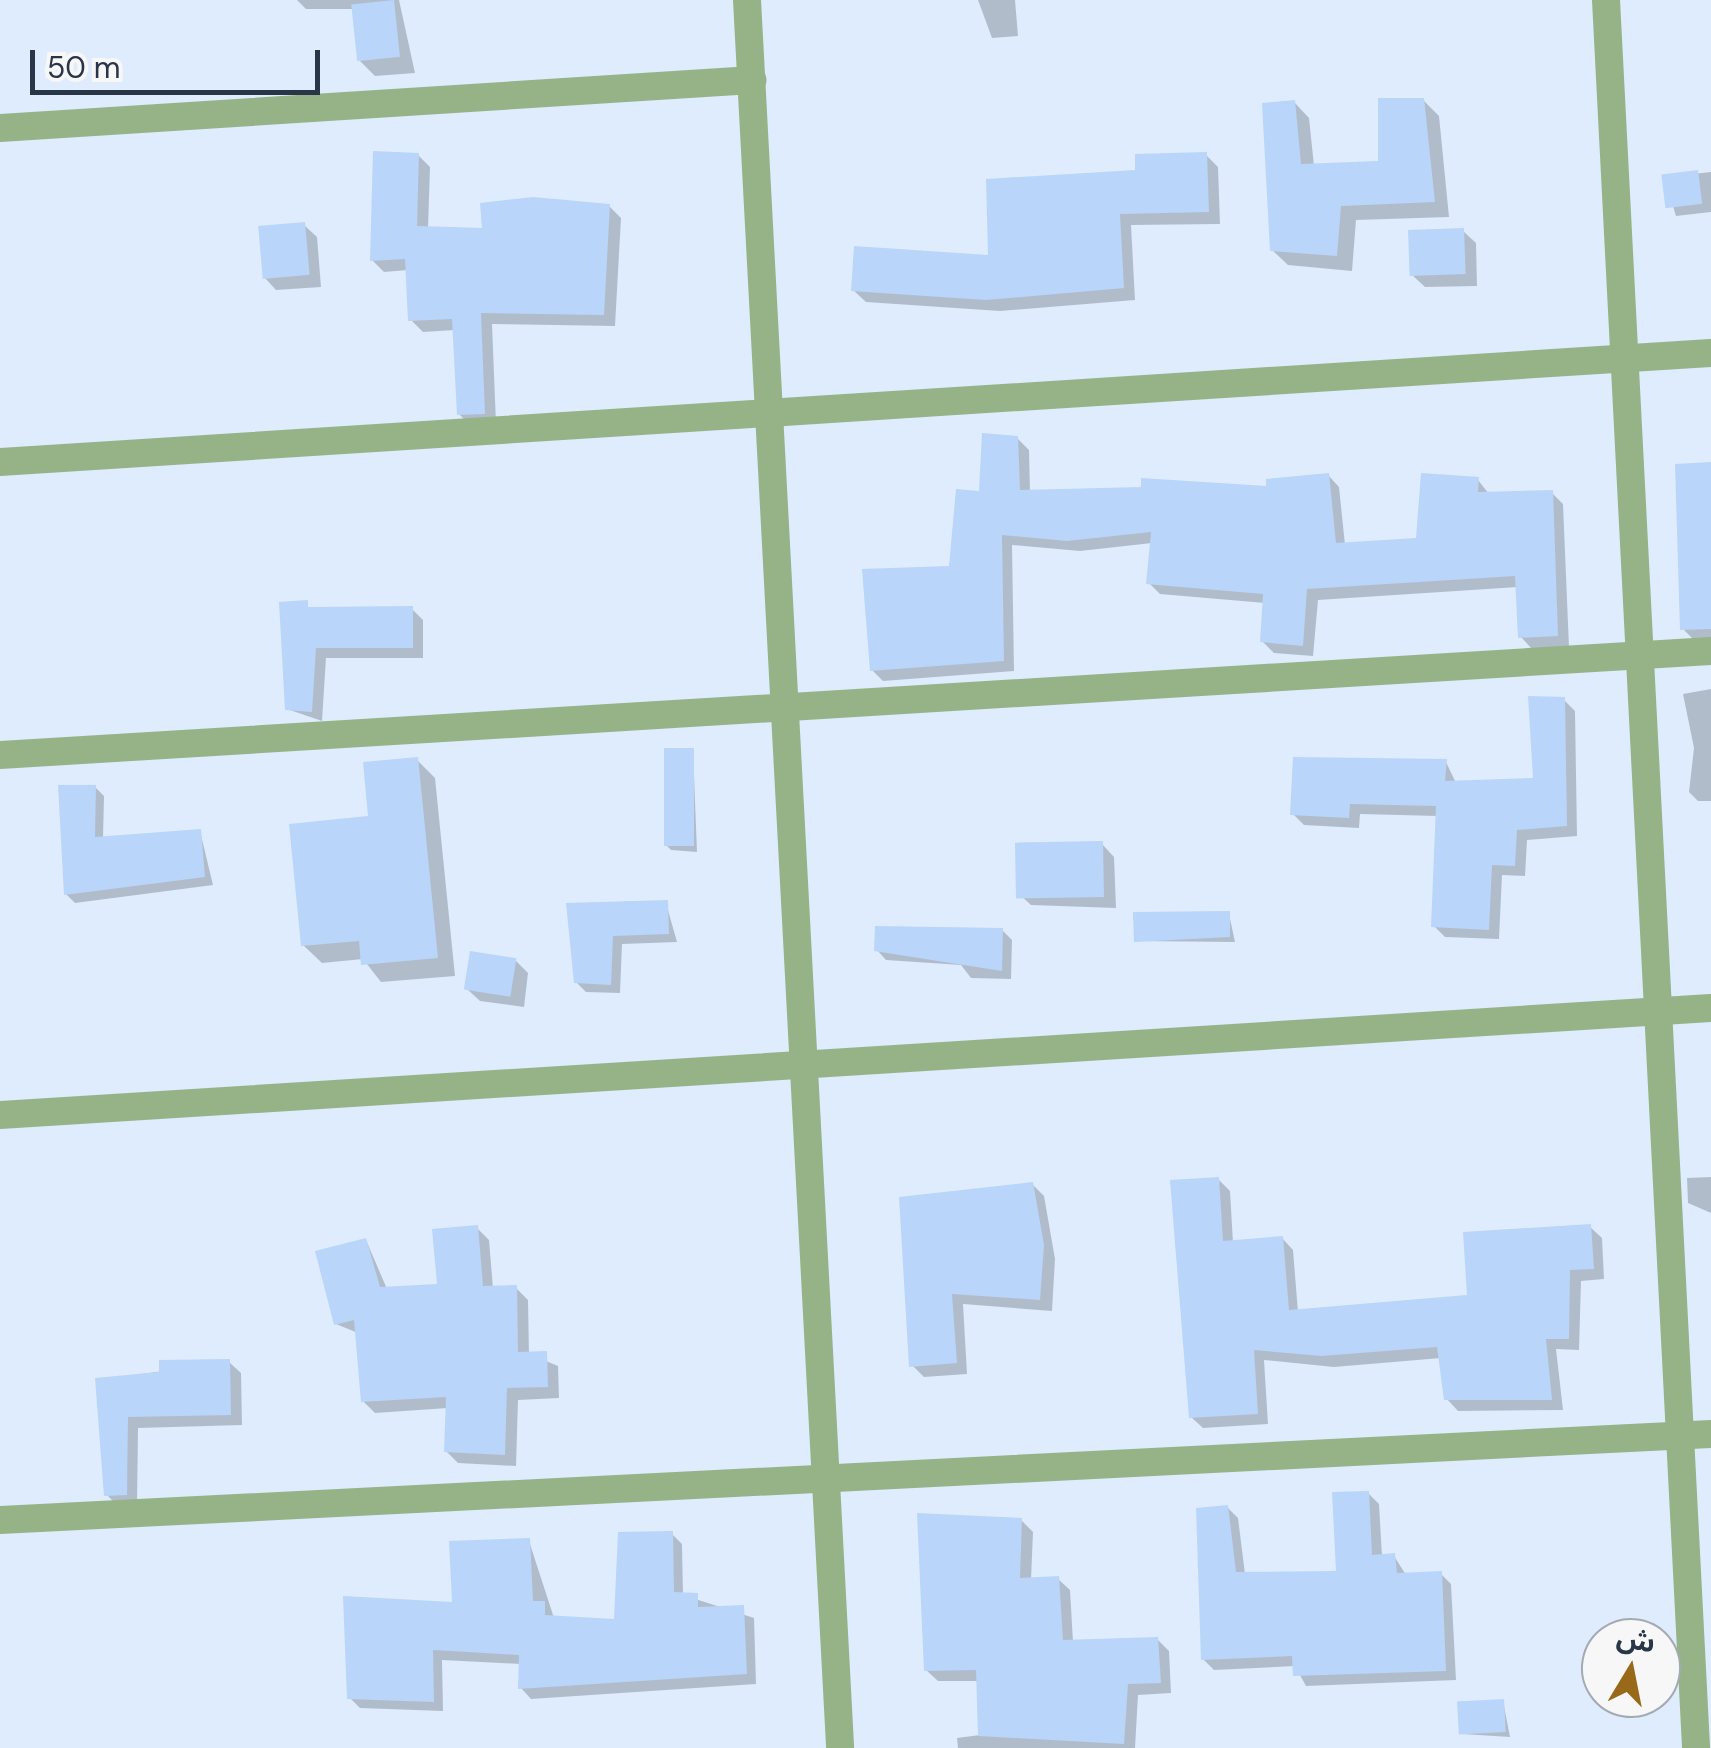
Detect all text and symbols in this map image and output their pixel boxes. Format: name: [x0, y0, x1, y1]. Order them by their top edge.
scale bar: [35, 30, 325, 92]
text: 50 m: [47, 48, 121, 87]
north arrow: [1581, 1618, 1681, 1718]
text: ش: [1614, 1618, 1658, 1661]

